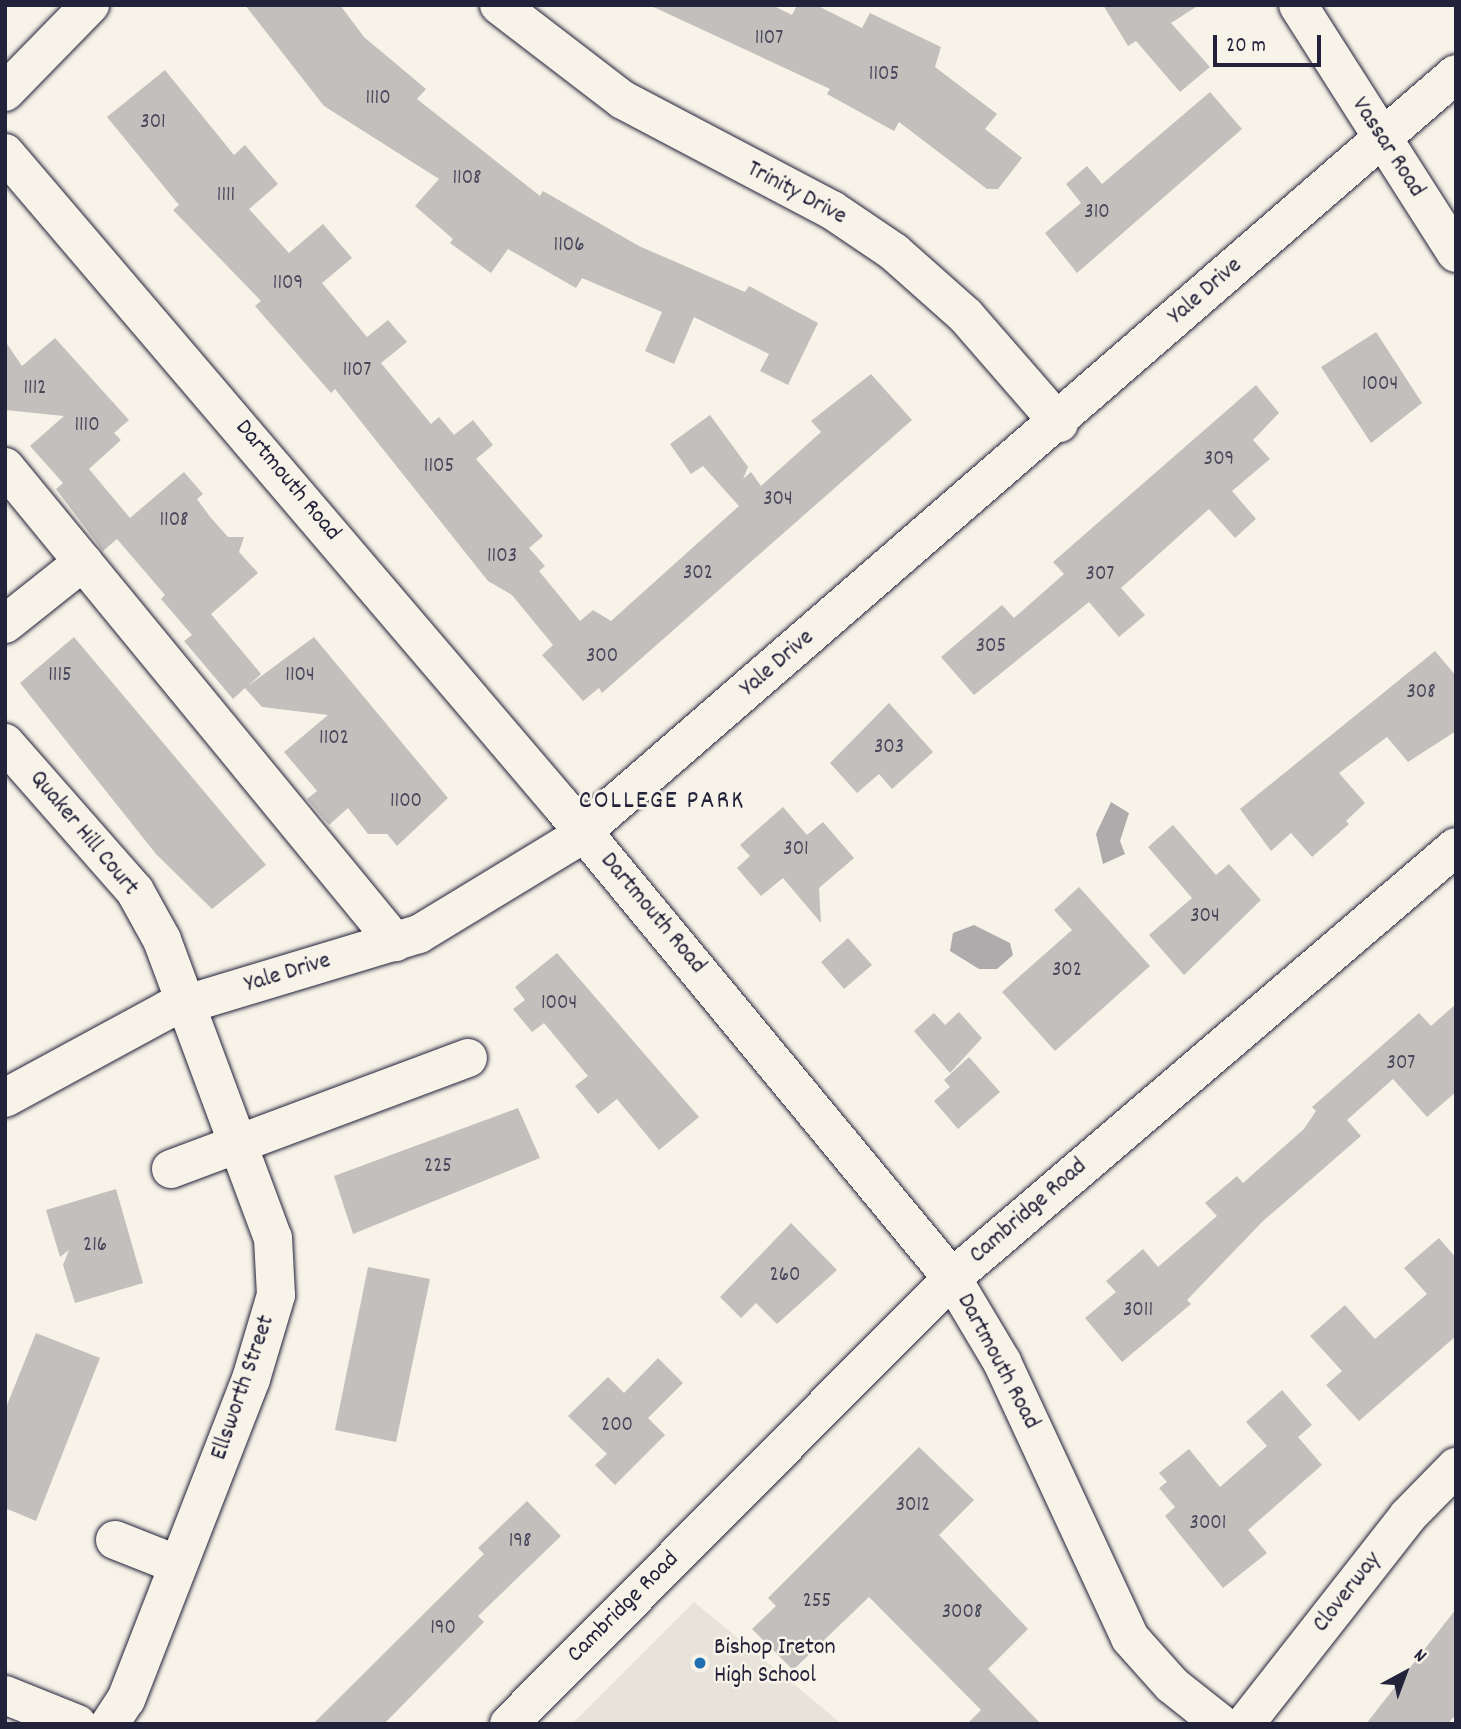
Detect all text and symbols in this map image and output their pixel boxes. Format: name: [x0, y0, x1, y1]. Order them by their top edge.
scale bar: [1216, 21, 1324, 65]
house number: 1107: [755, 26, 783, 52]
text: 20 m: [1226, 32, 1266, 62]
house number: 1105: [869, 62, 899, 88]
house number: 1110: [365, 86, 391, 112]
street label: Vassar Road: [1344, 93, 1430, 203]
house number: 301: [140, 110, 166, 136]
street label: Trinity Drive: [741, 156, 851, 232]
house number: 1108: [452, 166, 482, 192]
house number: 1111: [217, 183, 235, 209]
house number: 310: [1084, 200, 1110, 226]
house number: 1106: [554, 233, 584, 259]
street label: Yale Drive: [1163, 252, 1249, 332]
house number: 1109: [273, 271, 303, 297]
house number: 1107: [343, 358, 371, 384]
house number: 1004: [1362, 372, 1398, 398]
house number: 1112: [24, 376, 46, 402]
house number: 1110: [74, 413, 100, 439]
street label: Dartmouth Road: [228, 415, 346, 547]
house number: 309: [1204, 447, 1234, 473]
house number: 1105: [424, 454, 454, 480]
house number: 304: [763, 487, 793, 513]
house number: 1108: [159, 508, 189, 534]
house number: 1103: [487, 544, 517, 570]
house number: 302: [683, 561, 713, 587]
house number: 307: [1086, 562, 1114, 588]
street label: Yale Drive: [735, 624, 821, 704]
house number: 305: [976, 634, 1006, 660]
house number: 300: [586, 644, 618, 670]
house number: 1115: [48, 663, 72, 689]
house number: 1104: [285, 663, 315, 689]
house number: 308: [1406, 680, 1436, 706]
house number: 1102: [319, 726, 349, 752]
house number: 303: [874, 735, 904, 761]
street label: Quaker Hill Court: [22, 766, 144, 902]
district label: COLLEGE PARK: [580, 786, 744, 818]
house number: 1100: [390, 789, 422, 815]
house number: 301: [783, 837, 809, 863]
street label: Dartmouth Road: [593, 848, 711, 980]
house number: 304: [1190, 904, 1220, 930]
street label: Yale Drive: [242, 947, 334, 1001]
house number: 302: [1052, 958, 1082, 984]
house number: 1004: [541, 991, 577, 1017]
house number: 307: [1387, 1051, 1415, 1077]
street label: Cambridge Road: [964, 1153, 1094, 1271]
house number: 225: [424, 1154, 452, 1180]
house number: 216: [83, 1233, 107, 1259]
house number: 260: [770, 1263, 800, 1289]
street label: Dartmouth Road: [949, 1289, 1045, 1435]
house number: 3011: [1123, 1298, 1153, 1324]
street label: Ellsworth Street: [206, 1312, 282, 1464]
house number: 200: [601, 1413, 633, 1439]
house number: 3012: [896, 1493, 930, 1519]
house number: 3001: [1190, 1511, 1226, 1537]
house number: 198: [509, 1529, 531, 1555]
street label: Cambridge Road: [562, 1546, 686, 1670]
street label: Cloverway: [1308, 1547, 1388, 1639]
house number: 255: [803, 1589, 831, 1615]
house number: 3008: [942, 1600, 982, 1626]
house number: 190: [430, 1616, 456, 1642]
place label: Bishop Ireton High School: [714, 1635, 836, 1691]
north arrow: [1370, 1638, 1440, 1708]
text: N: [1407, 1643, 1431, 1670]
marker: Bishop Ireton High School: [692, 1655, 708, 1671]

